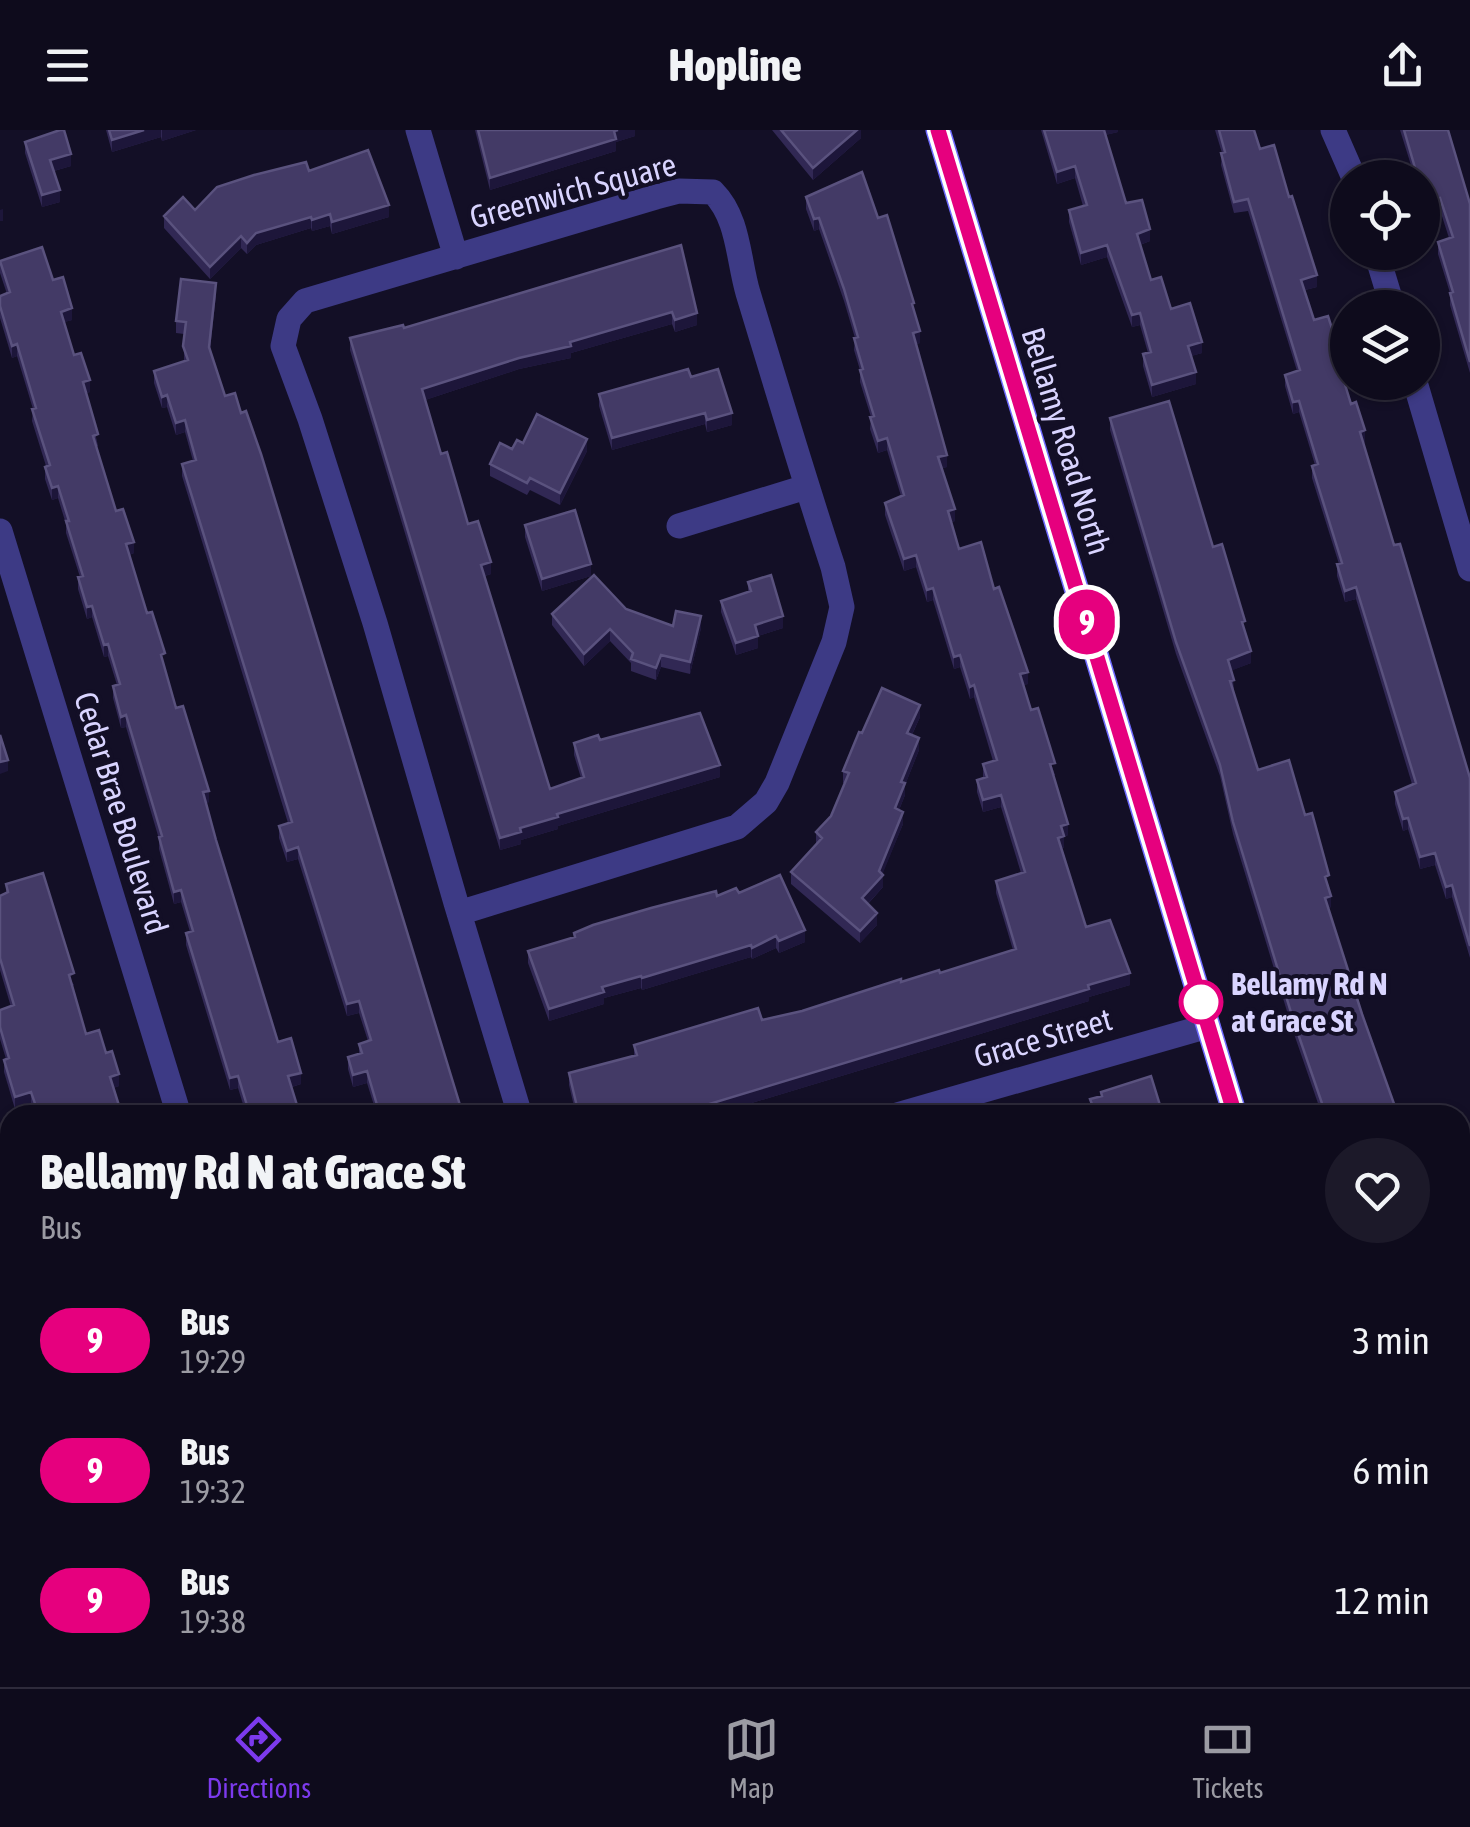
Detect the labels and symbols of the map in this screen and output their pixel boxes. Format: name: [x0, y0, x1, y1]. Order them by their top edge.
street label: Greenwich Square: [466, 145, 680, 236]
street label: Bellamy Road North: [1014, 323, 1119, 559]
line badge: 9: [1054, 590, 1120, 654]
street label: Cedar Brae Boulevard: [67, 688, 176, 938]
place label: Bellamy Rd N at Grace St: [1231, 965, 1388, 1039]
marker: Bellamy Rd N at Grace St: [1180, 981, 1222, 1023]
street label: Grace Street: [970, 1000, 1116, 1075]

